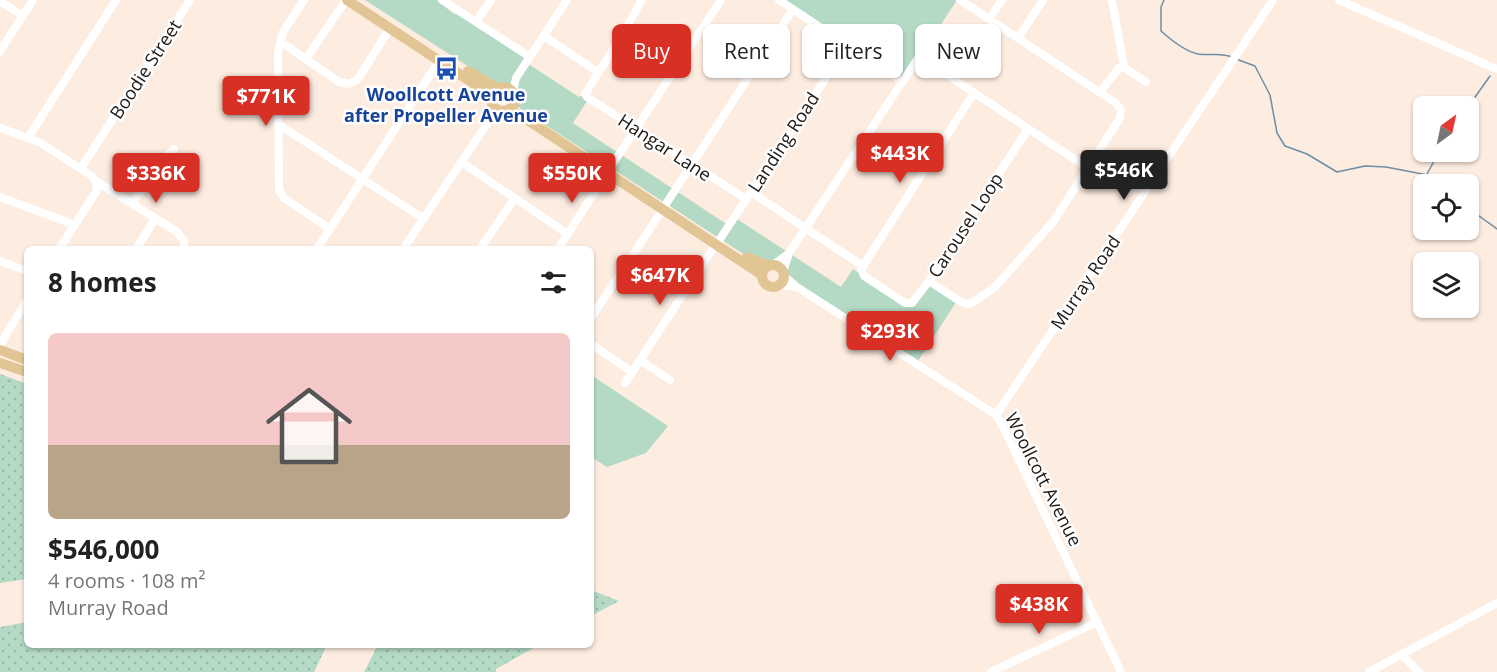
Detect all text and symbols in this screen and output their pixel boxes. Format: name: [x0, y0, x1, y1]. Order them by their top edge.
street label: Boodie Street: [104, 15, 186, 123]
chip: Buy: [612, 24, 691, 78]
chip: Rent: [703, 24, 790, 78]
chip: Filters: [802, 24, 903, 78]
chip: New: [915, 24, 1001, 78]
bus stop icon: Woollcott Avenue after Propeller Avenue: [433, 55, 459, 81]
pin: $771K: [224, 76, 308, 127]
text: $771K: [236, 82, 296, 109]
place label: Woollcott Avenue after Propeller Avenue: [344, 82, 548, 127]
street label: Landing Road: [742, 87, 824, 197]
north arrow: [1413, 96, 1479, 162]
map controls: [1413, 96, 1479, 318]
street label: Hangar Lane: [614, 108, 716, 186]
pin: $443K: [858, 133, 942, 184]
text: $443K: [870, 139, 930, 166]
pin: $546K: [1082, 150, 1166, 201]
pin: $336K: [114, 153, 198, 204]
pin: $550K: [530, 153, 614, 204]
text: $546K: [1094, 156, 1154, 183]
text: $336K: [126, 159, 186, 186]
text: $550K: [542, 159, 602, 186]
street label: Carousel Loop: [922, 168, 1008, 282]
button: locate: [1413, 174, 1479, 240]
street label: Murray Road: [1045, 230, 1125, 334]
button: layers: [1413, 252, 1479, 318]
pin: $647K: [618, 255, 702, 306]
text: $647K: [630, 261, 690, 288]
text: 8 homes: [48, 264, 157, 300]
icon: filters: [537, 266, 570, 299]
pin: $293K: [848, 311, 932, 362]
text: $293K: [860, 317, 920, 344]
icon: home: [255, 372, 363, 480]
street label: Woollcott Avenue: [1000, 408, 1088, 550]
text: $546,000: [48, 531, 159, 567]
text: 4 rooms · 108 m²: [48, 567, 206, 594]
pin: $438K: [997, 584, 1081, 635]
text: $438K: [1009, 590, 1069, 617]
text: Murray Road: [48, 594, 169, 621]

